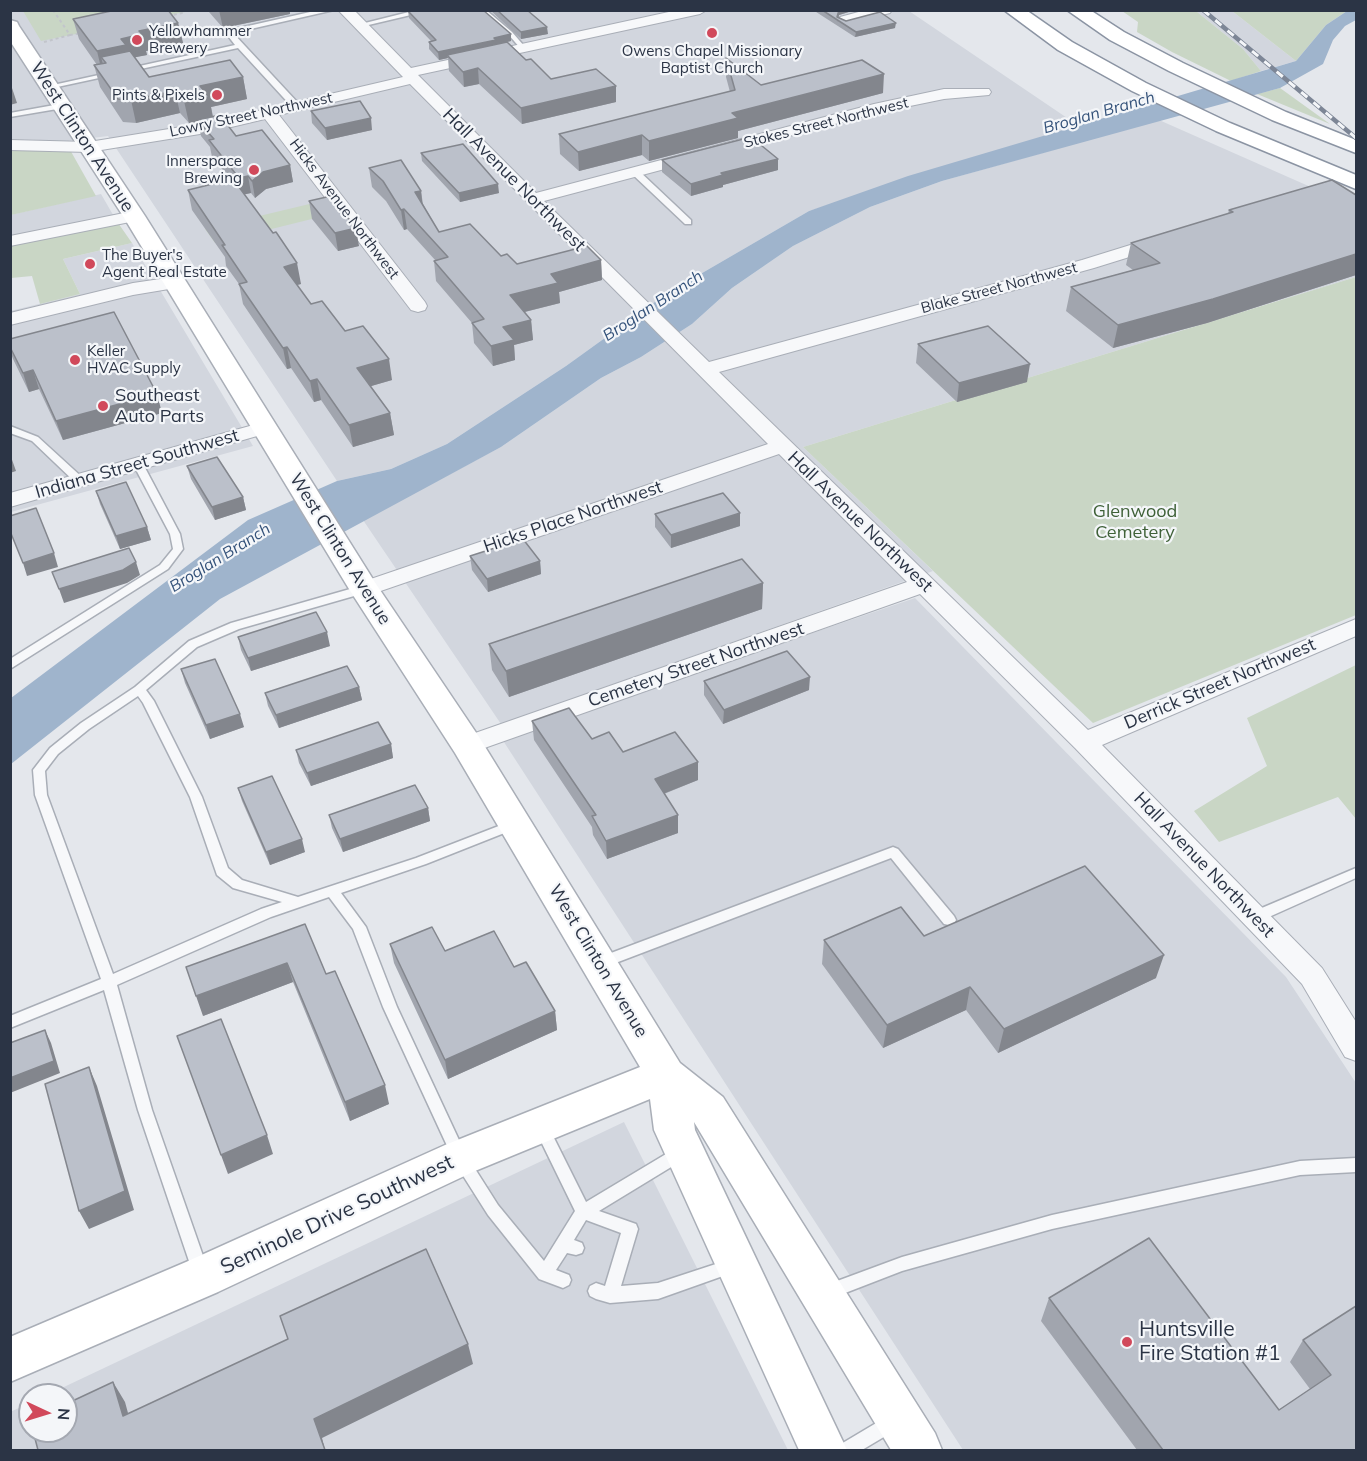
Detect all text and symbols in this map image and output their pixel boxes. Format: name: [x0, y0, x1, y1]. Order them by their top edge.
place label: Yellowhammer Brewery: [149, 22, 251, 57]
marker: Owens Chapel Missionary Baptist Church: [705, 26, 719, 40]
marker: Yellowhammer Brewery: [130, 33, 144, 47]
place label: Owens Chapel Missionary Baptist Church: [622, 42, 802, 77]
street label: West Clinton Avenue: [25, 58, 139, 216]
place label: Pints & Pixels: [112, 86, 205, 104]
marker: Pints & Pixels: [210, 88, 224, 102]
water label: Broglan Branch: [1041, 88, 1157, 138]
street label: Lowry Street Northwest: [168, 89, 334, 141]
street label: Stokes Street Northwest: [742, 94, 910, 152]
street label: Hall Avenue Northwest: [438, 104, 590, 256]
street label: Hicks Avenue Northwest: [285, 135, 403, 283]
place label: Innerspace Brewing: [166, 152, 242, 187]
marker: Innerspace Brewing: [247, 163, 261, 177]
place label: The Buyer's Agent Real Estate: [102, 246, 227, 281]
marker: The Buyer's Agent Real Estate: [83, 257, 97, 271]
street label: Blake Street Northwest: [919, 258, 1079, 318]
water label: Broglan Branch: [599, 267, 707, 345]
place label: Keller HVAC Supply: [87, 342, 181, 377]
marker: Keller HVAC Supply: [68, 353, 82, 367]
place label: Southeast Auto Parts: [115, 385, 204, 428]
marker: Southeast Auto Parts: [96, 399, 110, 413]
street label: Indiana Street Southwest: [33, 425, 241, 503]
street label: Hall Avenue Northwest: [783, 447, 937, 597]
street label: West Clinton Avenue: [285, 469, 395, 629]
street label: Hicks Place Northwest: [481, 476, 665, 558]
park label: Glenwood Cemetery: [1093, 501, 1177, 544]
water label: Broglan Branch: [166, 519, 274, 597]
street label: Cemetery Street Northwest: [585, 618, 807, 712]
street label: Derrick Street Northwest: [1121, 634, 1319, 734]
street label: Hall Avenue Northwest: [1129, 788, 1279, 942]
street label: West Clinton Avenue: [544, 881, 652, 1041]
street label: Seminole Drive Southwest: [216, 1150, 458, 1280]
place label: Huntsville Fire Station #1: [1139, 1317, 1281, 1367]
marker: Huntsville Fire Station #1: [1120, 1335, 1134, 1349]
north arrow: [18, 1383, 78, 1443]
text: N: [54, 1407, 74, 1421]

